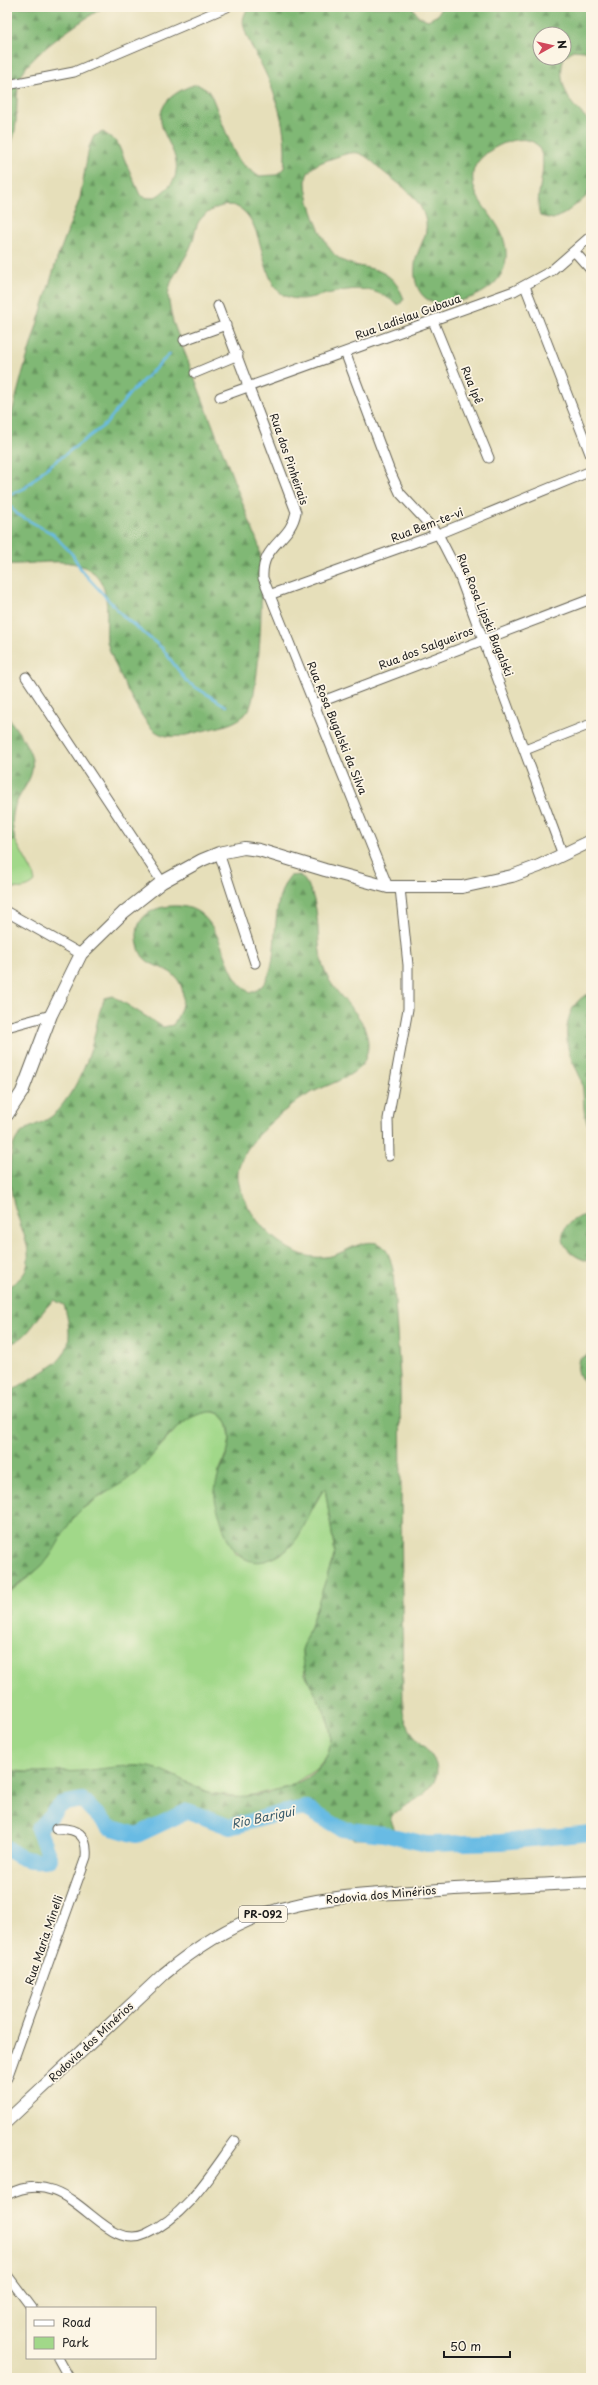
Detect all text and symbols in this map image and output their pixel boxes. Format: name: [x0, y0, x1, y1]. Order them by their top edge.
north arrow: [532, 26, 572, 66]
text: N: [553, 39, 571, 50]
street label: Rua Ladislau Gubaua: [352, 289, 463, 344]
street label: Rua Ipê: [457, 363, 488, 406]
street label: Rua dos Pinheirais: [266, 411, 313, 507]
street label: Rua Bem-te-vi: [388, 503, 465, 546]
street label: Rua Rosa Lipski Bugalski: [453, 551, 518, 679]
street label: Rua dos Salgueiros: [376, 622, 476, 673]
street label: Rua Rosa Bugalski da Silva: [303, 659, 372, 797]
water label: Rio Barigui: [230, 1801, 298, 1832]
street label: Rodovia dos Minérios: [325, 1881, 437, 1908]
street label: Rua Maria Minelli: [20, 1893, 67, 1987]
road number: PR-092: [239, 1906, 287, 1922]
street label: Rodovia dos Minérios: [44, 1998, 137, 2086]
legend: [26, 2307, 156, 2359]
text: Road: [62, 2313, 91, 2331]
text: Park: [62, 2333, 89, 2351]
scale bar: [444, 2333, 510, 2359]
text: 50 m: [450, 2337, 481, 2355]

